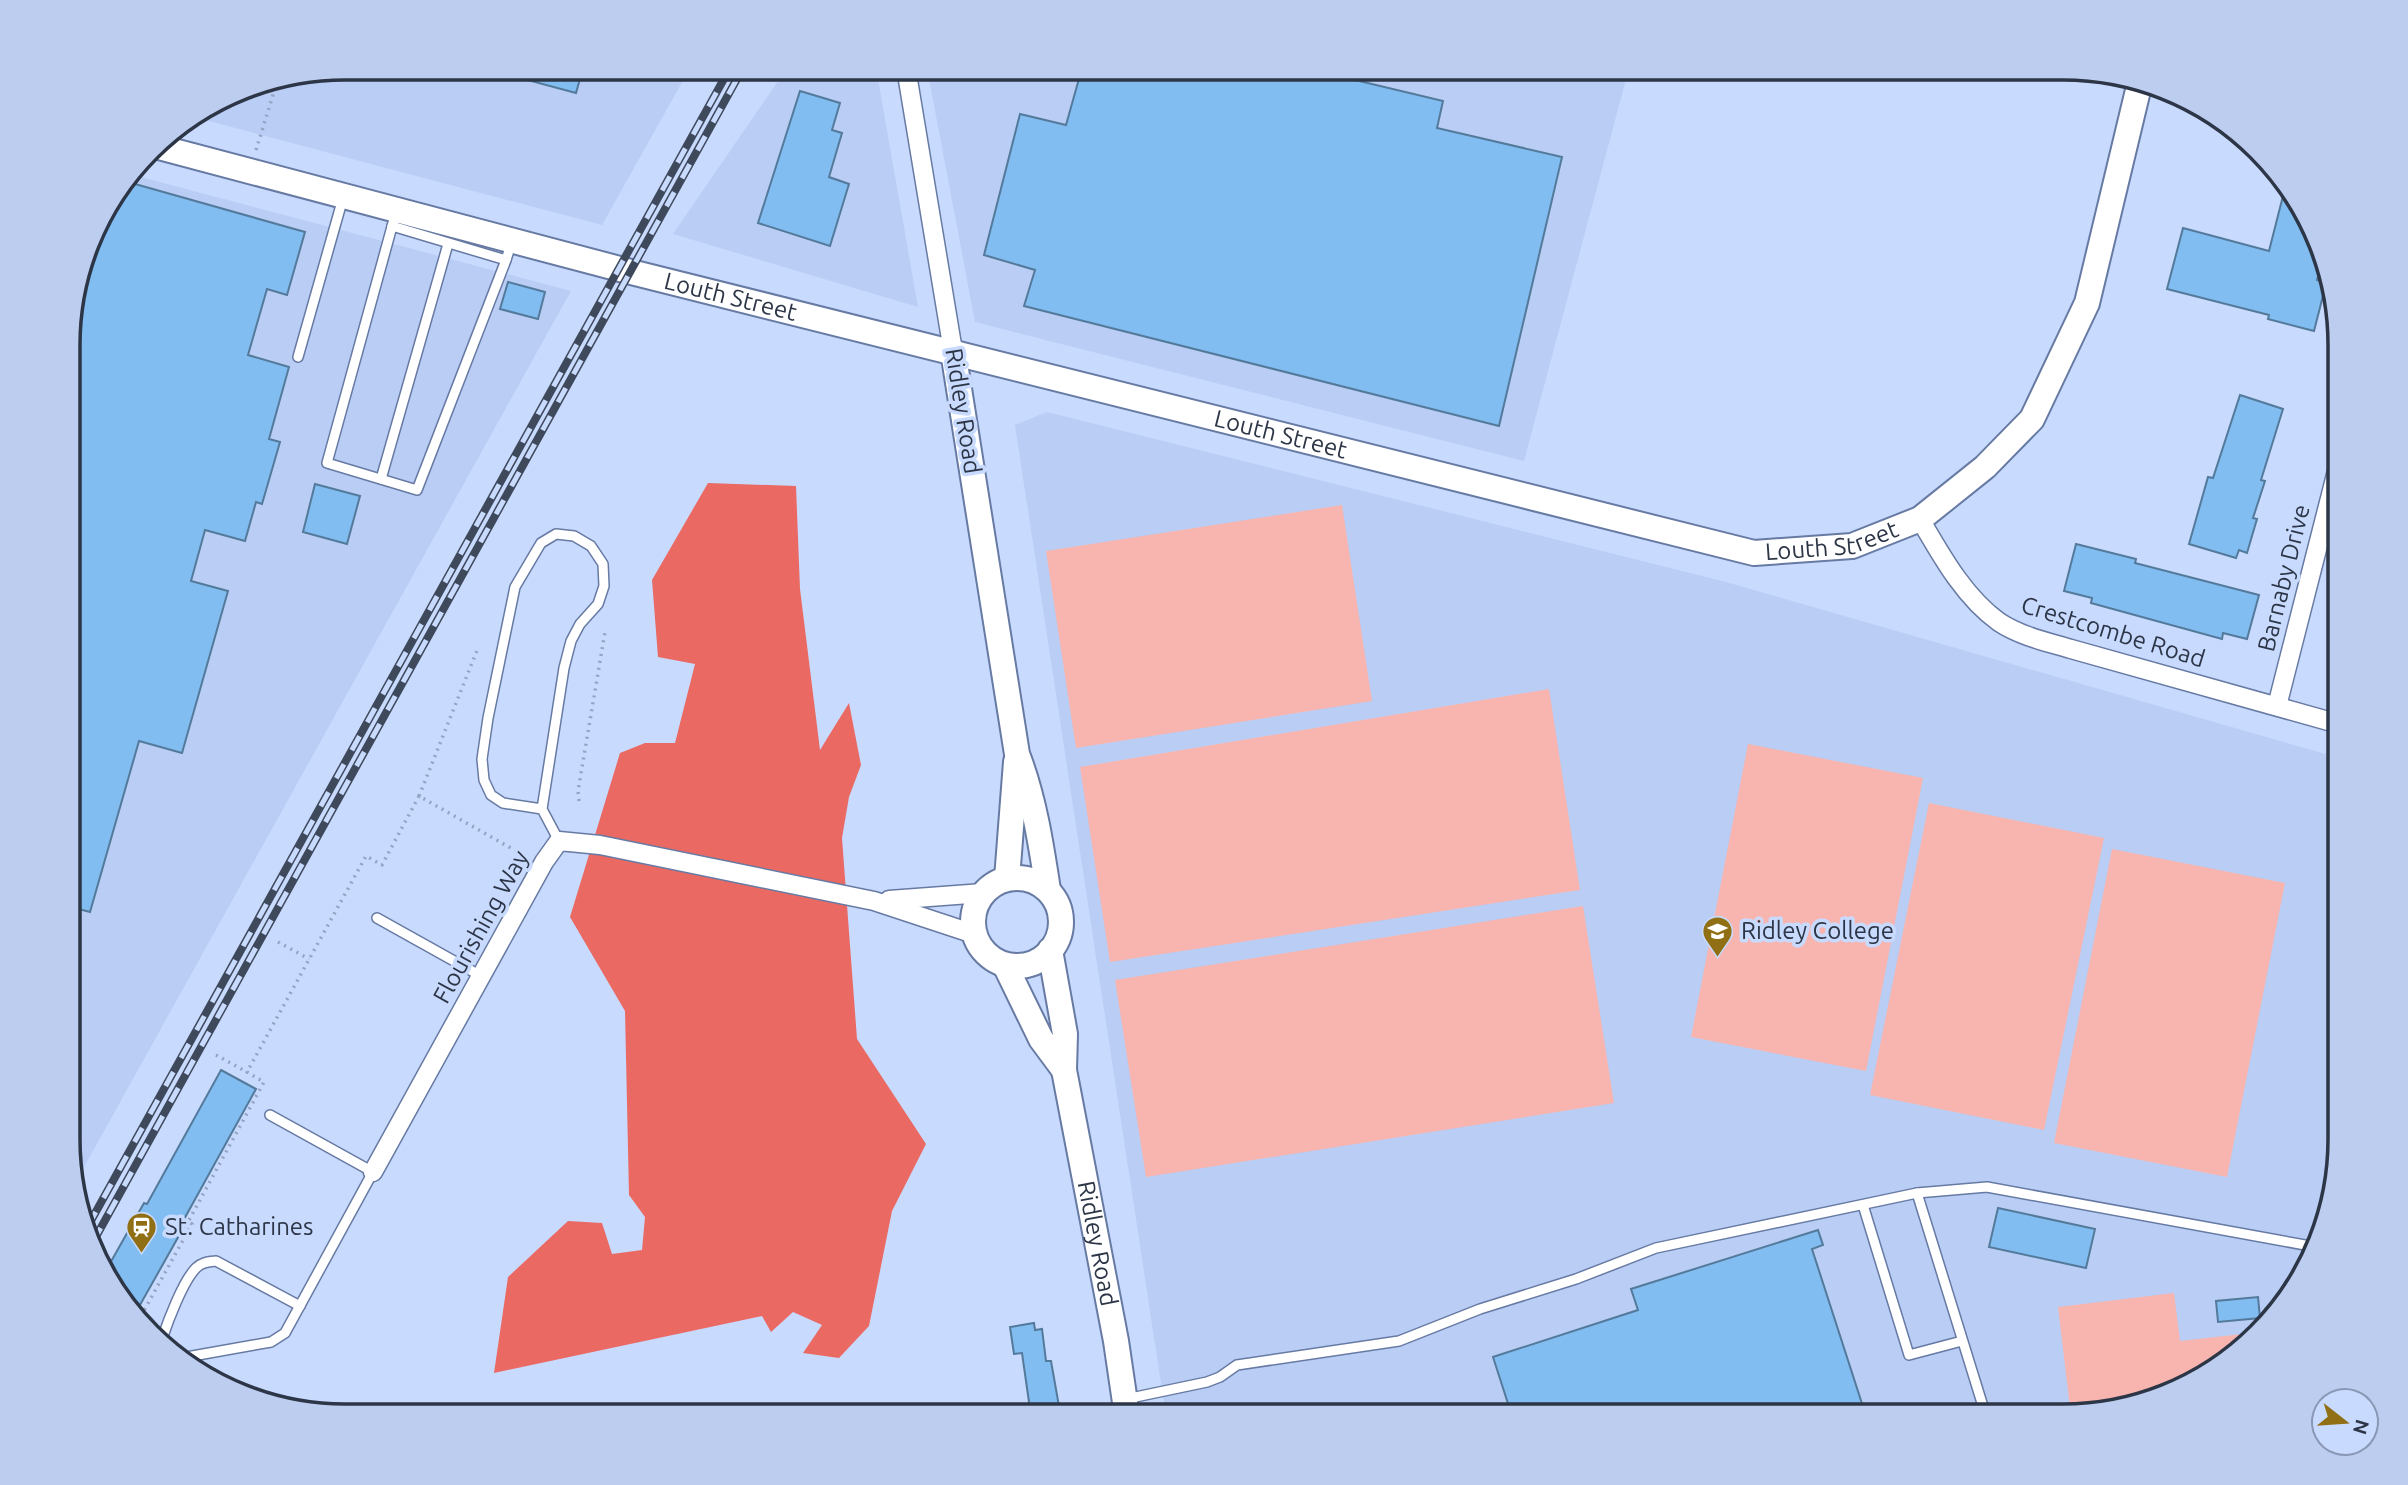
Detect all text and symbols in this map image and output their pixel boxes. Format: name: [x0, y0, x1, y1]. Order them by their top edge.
street label: Louth Street: [662, 267, 800, 326]
street label: Ridley Road: [940, 346, 987, 476]
street label: Louth Street: [1212, 404, 1350, 464]
street label: Barnaby Drive: [2252, 502, 2315, 654]
street label: Louth Street: [1764, 515, 1902, 565]
street label: Crestcombe Road: [2018, 591, 2208, 672]
street label: Flourishing Way: [428, 845, 534, 1008]
school or university icon: Ridley College: [1701, 914, 1735, 958]
place label: Ridley College: [1741, 917, 1894, 944]
street label: Ridley Road: [1073, 1179, 1123, 1308]
station icon: St. Catharines: [125, 1210, 159, 1254]
place label: St. Catharines: [165, 1213, 314, 1240]
north arrow: [2310, 1387, 2380, 1457]
text: N: [2349, 1417, 2374, 1437]

